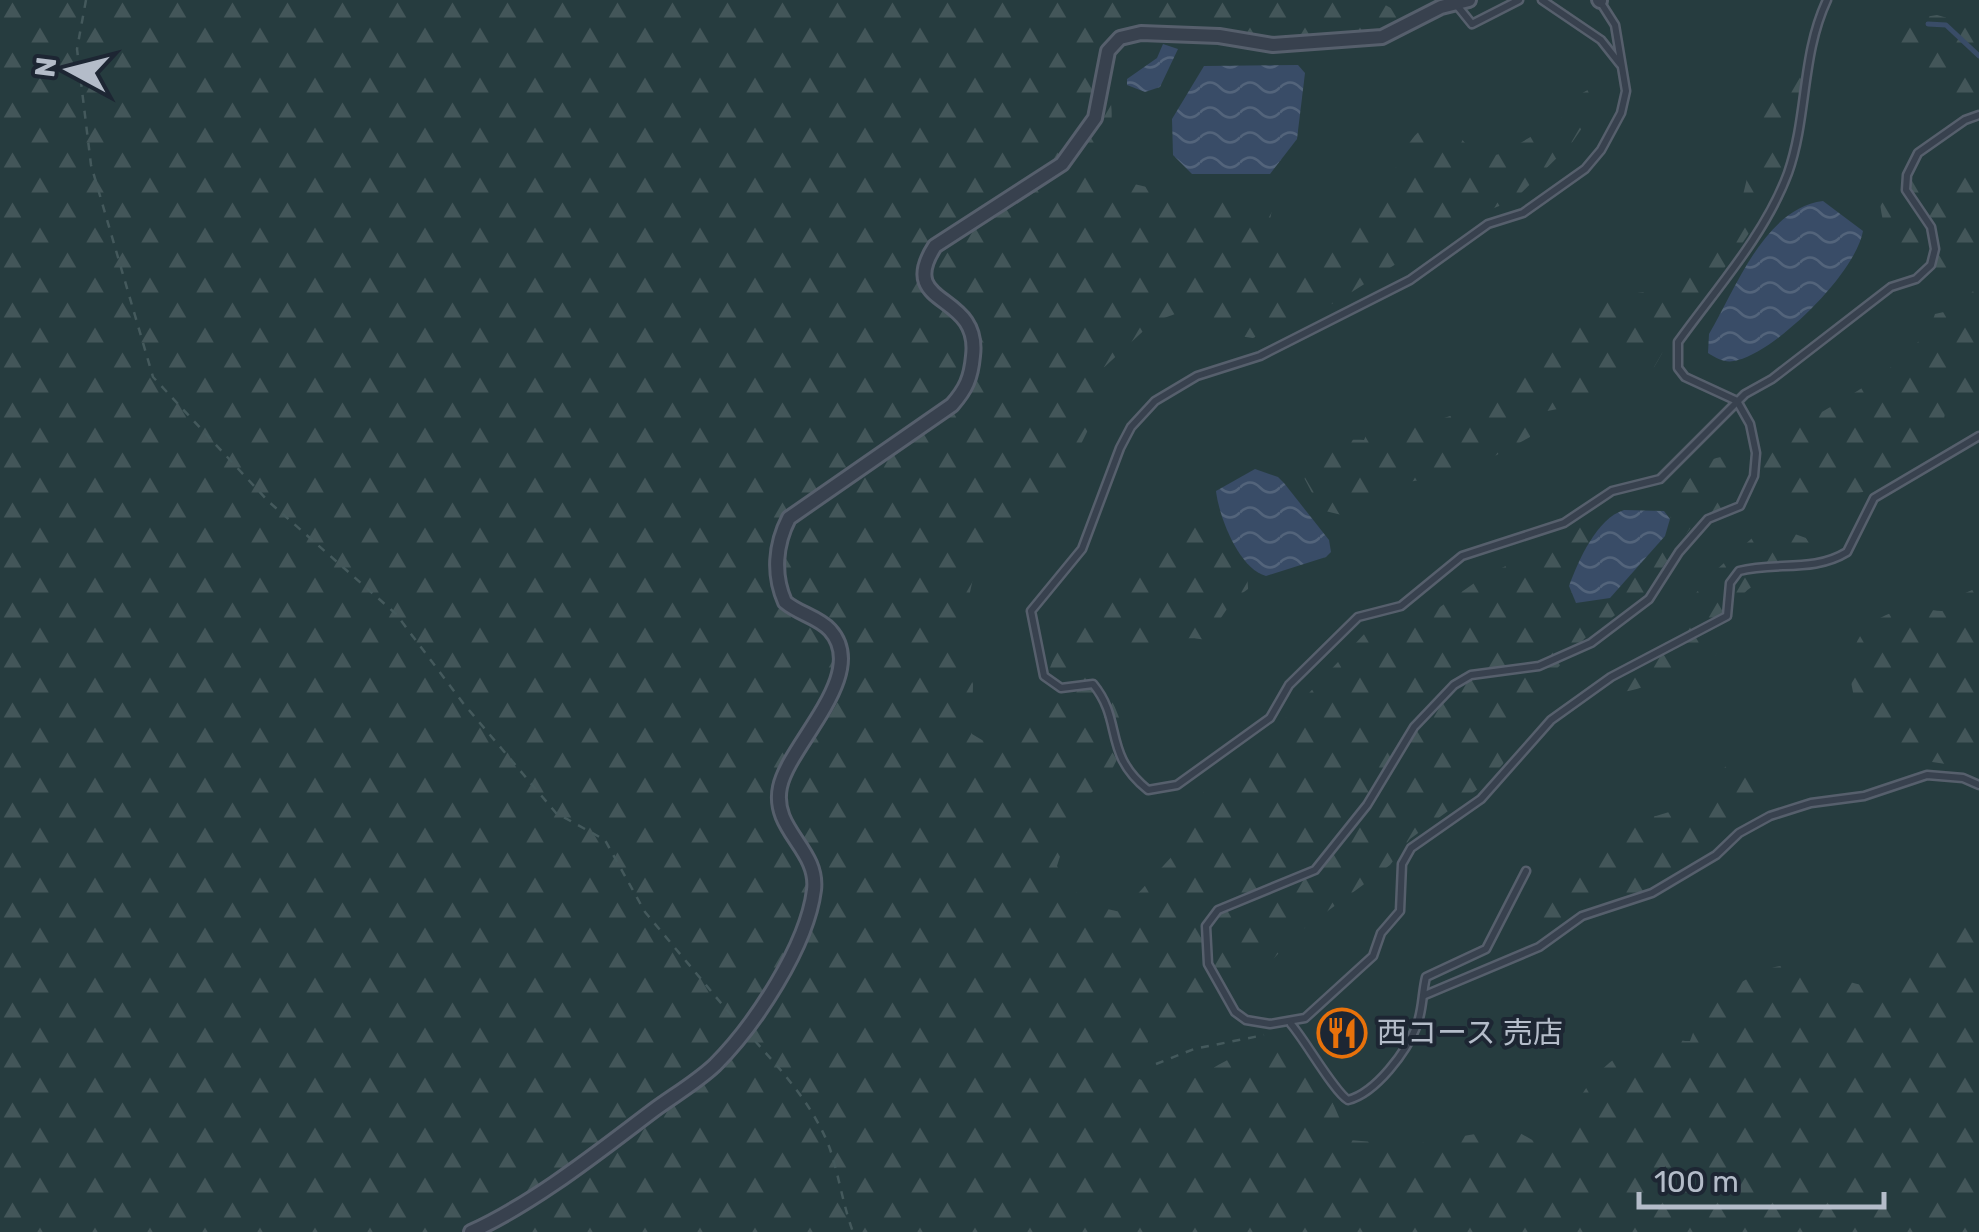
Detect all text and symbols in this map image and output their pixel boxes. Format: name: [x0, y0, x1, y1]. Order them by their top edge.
north arrow: [20, 20, 120, 120]
text: N: [28, 55, 63, 79]
restaurant icon: 西コース 売店: [1316, 1007, 1368, 1059]
place label: 西コース 売店: [1377, 1015, 1563, 1051]
scale bar: [1639, 1147, 1884, 1209]
text: 100 m: [1654, 1164, 1739, 1200]

